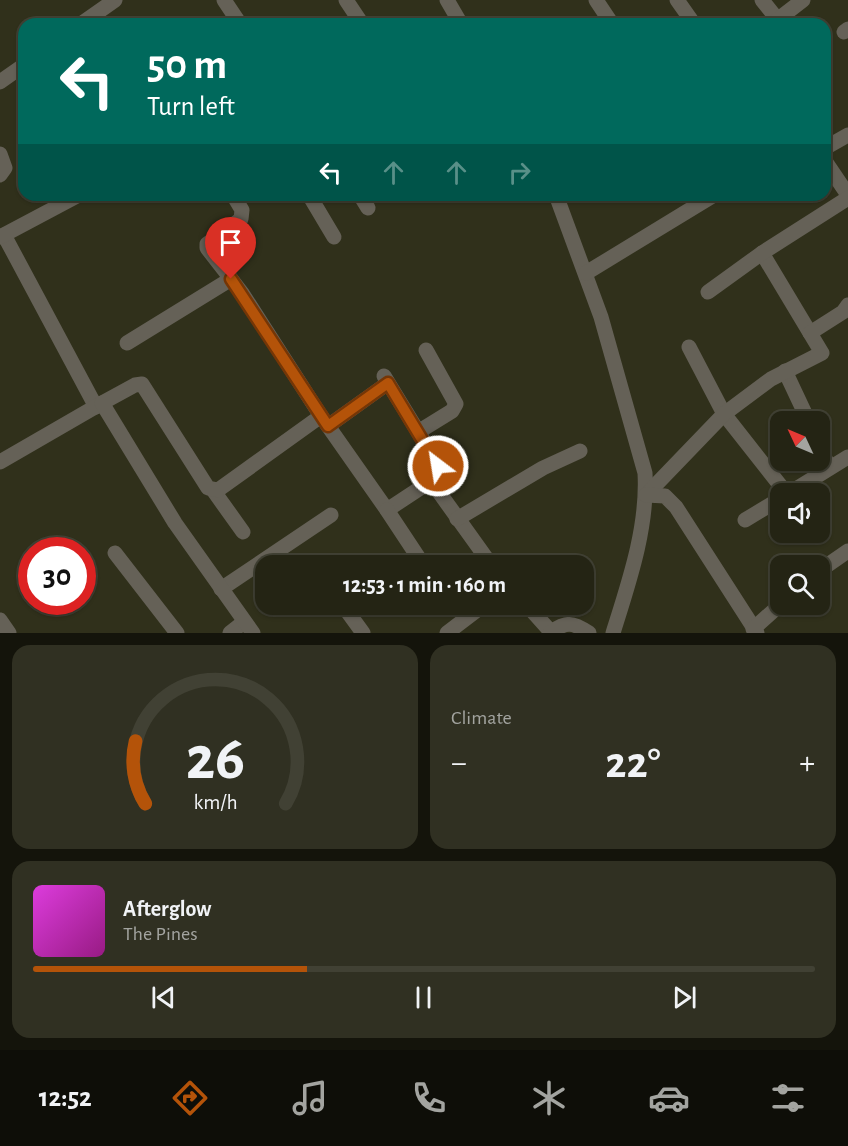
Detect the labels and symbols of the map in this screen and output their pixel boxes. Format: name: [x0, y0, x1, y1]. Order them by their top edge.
pin: [205, 217, 256, 279]
north arrow: [770, 411, 830, 471]
position arrow: [406, 434, 470, 498]
speed limit sign: 30: [18, 537, 96, 615]

